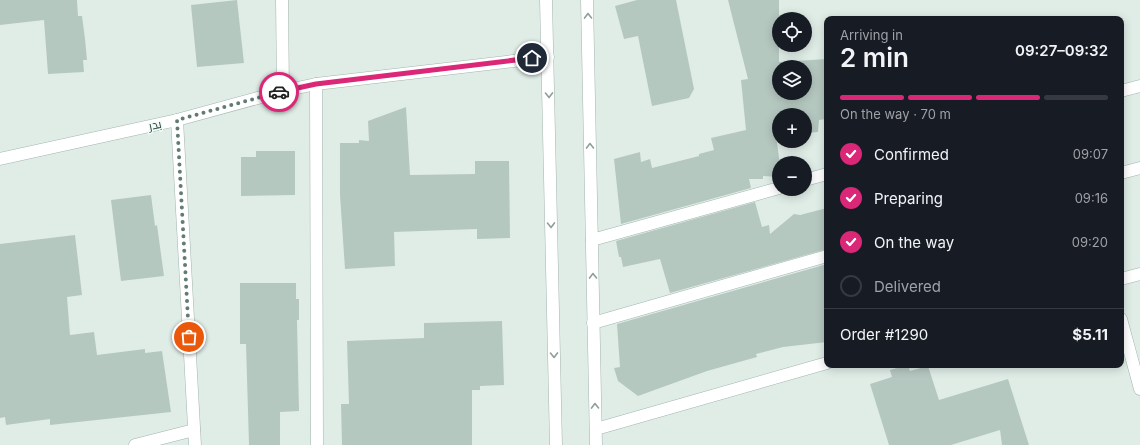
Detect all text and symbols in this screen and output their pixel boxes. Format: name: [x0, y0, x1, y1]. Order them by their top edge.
map controls: [772, 12, 812, 196]
button: locate: [772, 12, 812, 52]
one-way arrow: [583, 13, 592, 19]
text: Arriving in: [840, 27, 903, 43]
pin: [515, 41, 549, 75]
text: 09:27–09:32: [1015, 41, 1108, 60]
text: 2 min: [840, 42, 909, 73]
icon: home: [521, 47, 543, 69]
button: layers: [772, 60, 812, 100]
courier: [259, 72, 299, 112]
icon: car: [268, 81, 290, 103]
one-way arrow: [544, 92, 553, 98]
text: On the way · 70 m: [840, 106, 951, 122]
button: +: [772, 108, 812, 148]
street label: بدر: [146, 116, 163, 133]
one-way arrow: [586, 143, 594, 149]
icon: check: [840, 143, 862, 165]
text: Confirmed: [874, 145, 949, 164]
text: 09:07: [1073, 146, 1108, 162]
button: −: [772, 156, 812, 196]
icon: check: [840, 187, 862, 209]
text: Preparing: [874, 189, 943, 208]
text: 09:16: [1075, 190, 1108, 206]
one-way arrow: [547, 222, 555, 228]
icon: check: [840, 231, 862, 253]
text: On the way: [874, 233, 954, 252]
text: 09:20: [1072, 234, 1108, 250]
one-way arrow: [589, 273, 597, 279]
text: Delivered: [874, 277, 941, 296]
pin: [172, 320, 206, 354]
text: Order #1290: [840, 325, 928, 344]
text: $5.11: [1072, 325, 1108, 344]
icon: bag: [178, 326, 200, 348]
one-way arrow: [550, 352, 558, 358]
one-way arrow: [591, 403, 599, 409]

